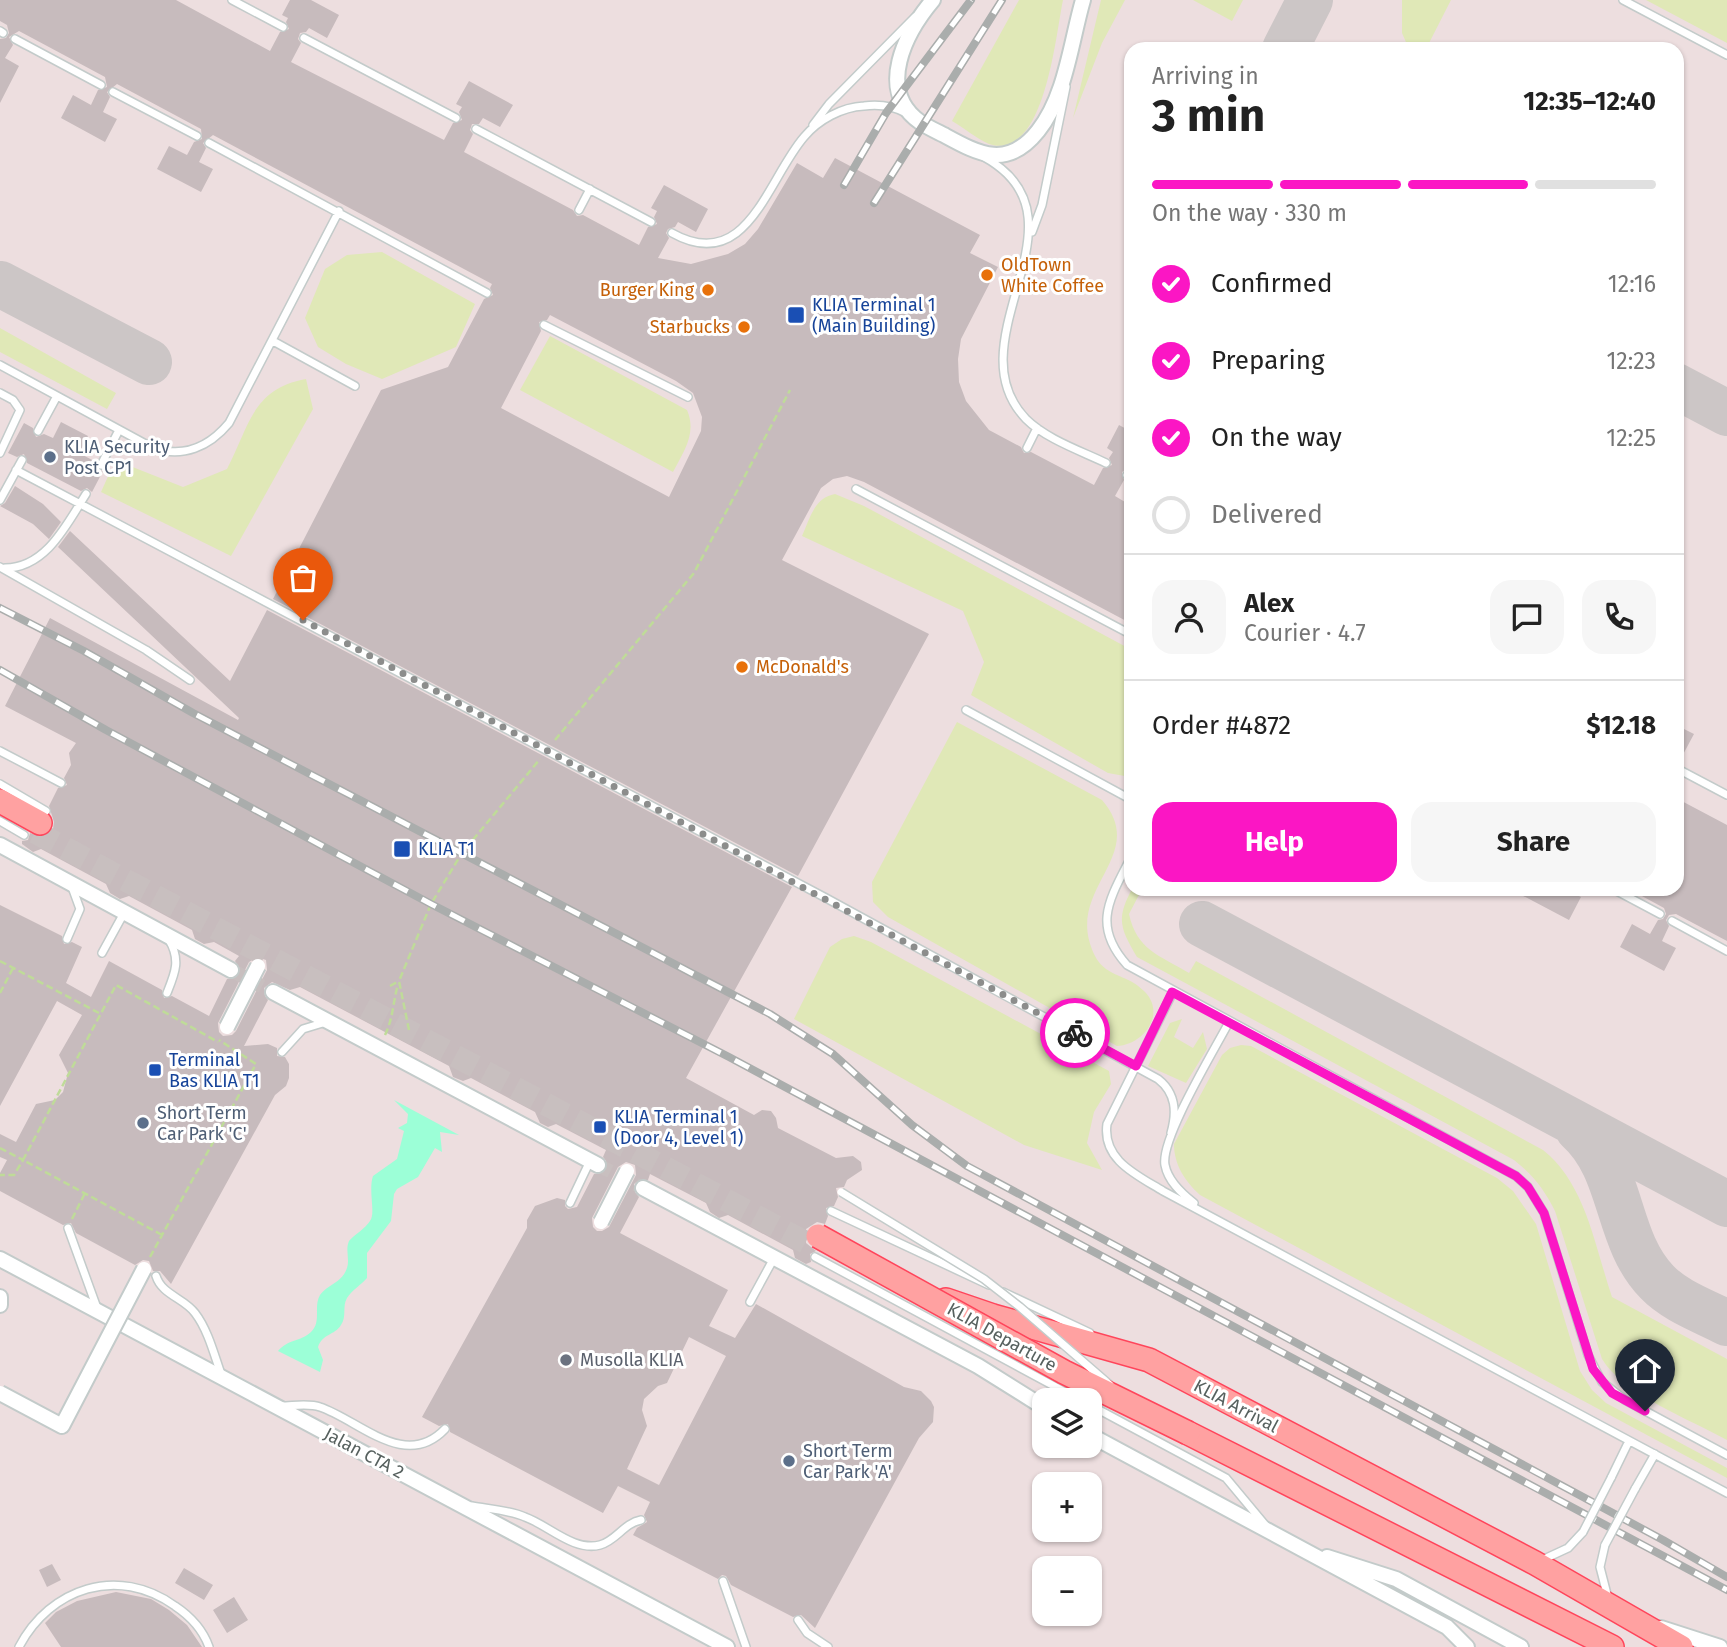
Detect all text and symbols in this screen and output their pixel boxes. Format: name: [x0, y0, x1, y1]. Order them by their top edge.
text: Arriving in: [1152, 62, 1259, 90]
text: 12:35–12:40: [1523, 86, 1656, 117]
text: 3 min: [1152, 88, 1265, 143]
text: On the way · 330 m: [1152, 199, 1347, 227]
place label: OldTown White Coffee: [1001, 254, 1104, 297]
icon: check: [1152, 265, 1190, 303]
marker: OldTown White Coffee: [979, 267, 995, 283]
text: Confirmed: [1211, 268, 1332, 299]
text: 12:16: [1608, 270, 1656, 298]
place label: Burger King: [600, 279, 695, 301]
marker: Burger King: [700, 282, 716, 298]
place label: KLIA Terminal 1 (Main Building): [812, 294, 936, 337]
marker: KLIA Terminal 1 (Main Building): [786, 305, 806, 325]
place label: Starbucks: [650, 316, 730, 338]
marker: Starbucks: [736, 319, 752, 335]
icon: check: [1152, 342, 1190, 380]
text: Preparing: [1211, 345, 1324, 376]
text: 12:23: [1606, 347, 1656, 375]
icon: check: [1152, 419, 1190, 457]
text: On the way: [1211, 422, 1342, 453]
text: 12:25: [1606, 424, 1656, 452]
place label: KLIA Security Post CP1: [64, 436, 170, 479]
marker: KLIA Security Post CP1: [42, 449, 58, 465]
text: Delivered: [1211, 499, 1323, 530]
pin: [273, 548, 333, 620]
icon: bag: [284, 559, 322, 597]
button: person: [1152, 580, 1226, 654]
button: chat: [1490, 580, 1564, 654]
button: phone: [1582, 580, 1656, 654]
text: Alex: [1244, 588, 1294, 619]
text: Courier · 4.7: [1244, 619, 1366, 647]
place label: McDonald's: [756, 656, 849, 678]
marker: McDonald's: [734, 659, 750, 675]
text: Order #4872: [1152, 710, 1291, 741]
text: $12.18: [1586, 710, 1656, 741]
button: Help: [1152, 802, 1397, 882]
button: Share: [1411, 802, 1656, 882]
place label: KLIA T1: [418, 838, 475, 860]
marker: KLIA T1: [392, 839, 412, 859]
courier: [1040, 998, 1110, 1068]
icon: bike: [1056, 1014, 1094, 1052]
place label: Terminal Bas KLIA T1: [169, 1049, 259, 1092]
marker: Terminal Bas KLIA T1: [147, 1062, 163, 1078]
place label: Short Term Car Park 'C': [157, 1102, 247, 1145]
place label: KLIA Terminal 1 (Door 4, Level 1): [614, 1106, 744, 1149]
marker: Short Term Car Park 'C': [135, 1115, 151, 1131]
marker: KLIA Terminal 1 (Door 4, Level 1): [592, 1119, 608, 1135]
street label: KLIA Departure: [943, 1298, 1061, 1376]
pin: [1615, 1339, 1675, 1411]
place label: Musolla KLIA: [580, 1349, 684, 1371]
icon: home: [1626, 1350, 1664, 1388]
marker: Musolla KLIA: [558, 1352, 574, 1368]
street label: KLIA Arrival: [1190, 1375, 1282, 1437]
map controls: [1032, 1388, 1102, 1626]
button: layers: [1032, 1388, 1102, 1458]
street label: Jalan CTA 2: [320, 1423, 408, 1483]
place label: Short Term Car Park 'A': [803, 1440, 893, 1483]
marker: Short Term Car Park 'A': [781, 1453, 797, 1469]
button: +: [1032, 1472, 1102, 1542]
button: −: [1032, 1556, 1102, 1626]

